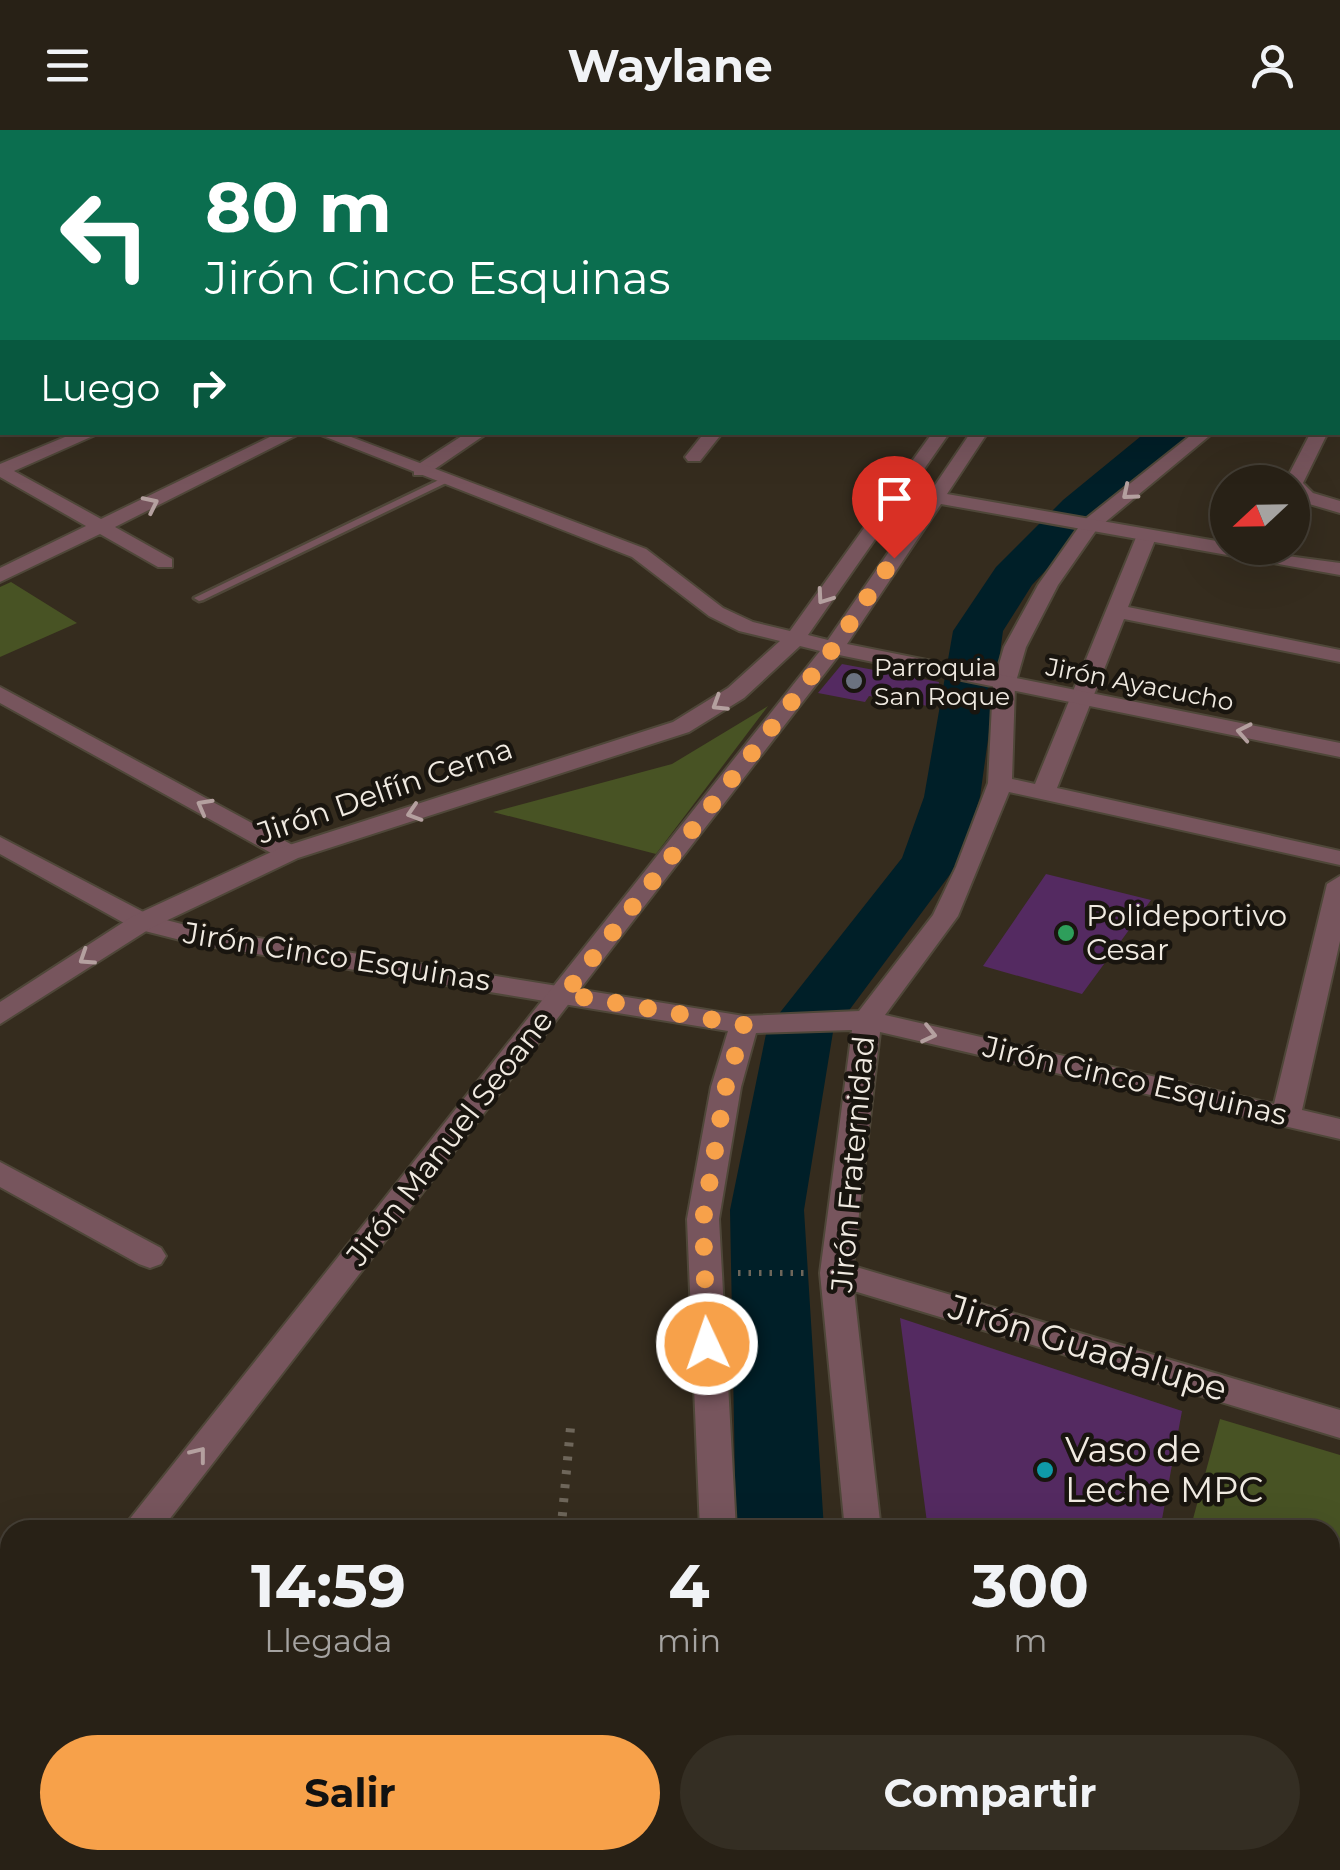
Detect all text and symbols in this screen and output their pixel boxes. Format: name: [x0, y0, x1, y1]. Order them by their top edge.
icon: menu: [40, 38, 95, 93]
text: Waylane: [567, 38, 773, 93]
icon: person: [1245, 38, 1300, 93]
text: 80 m: [205, 164, 392, 250]
icon: left: [40, 170, 170, 300]
text: Jirón Cinco Esquinas: [205, 250, 670, 305]
icon: right: [180, 360, 235, 415]
text: Luego: [40, 364, 160, 411]
pin: [852, 456, 937, 559]
north arrow: [1210, 465, 1310, 565]
map controls: [1210, 465, 1310, 565]
icon: arrive: [867, 471, 922, 526]
one-way arrow: [1122, 481, 1140, 499]
one-way arrow: [141, 497, 159, 516]
one-way arrow: [818, 586, 836, 604]
street label: Jirón Ayacucho: [1043, 651, 1236, 717]
place label: Parroquia San Roque: [874, 652, 1010, 711]
marker: Parroquia San Roque: [843, 670, 865, 692]
one-way arrow: [711, 691, 729, 710]
one-way arrow: [1236, 722, 1252, 743]
street label: Jirón Delfín Cerna: [251, 729, 517, 852]
one-way arrow: [197, 799, 215, 819]
one-way arrow: [406, 801, 423, 821]
place label: Polideportivo Cesar: [1086, 897, 1287, 968]
street label: Jirón Cinco Esquinas: [180, 914, 493, 999]
marker: Polideportivo Cesar: [1055, 922, 1077, 944]
one-way arrow: [79, 946, 97, 965]
street label: Jirón Manuel Seoane: [338, 1003, 561, 1274]
one-way arrow: [920, 1023, 937, 1044]
street label: Jirón Cinco Esquinas: [979, 1027, 1290, 1133]
street label: Jirón Fraternidad: [823, 1034, 882, 1295]
street label: Jirón Guadalupe: [943, 1284, 1232, 1410]
position arrow: [655, 1292, 759, 1396]
place label: Vaso de Leche MPC: [1065, 1428, 1263, 1511]
one-way arrow: [188, 1447, 205, 1465]
marker: Vaso de Leche MPC: [1034, 1459, 1056, 1481]
text: 14:59: [251, 1549, 406, 1622]
text: 4: [668, 1549, 710, 1622]
text: 300: [972, 1549, 1089, 1622]
text: Llegada: [264, 1621, 393, 1660]
text: min: [657, 1621, 721, 1660]
text: m: [1014, 1621, 1047, 1660]
button: Salir: [40, 1735, 660, 1850]
button: Compartir: [680, 1735, 1300, 1850]

